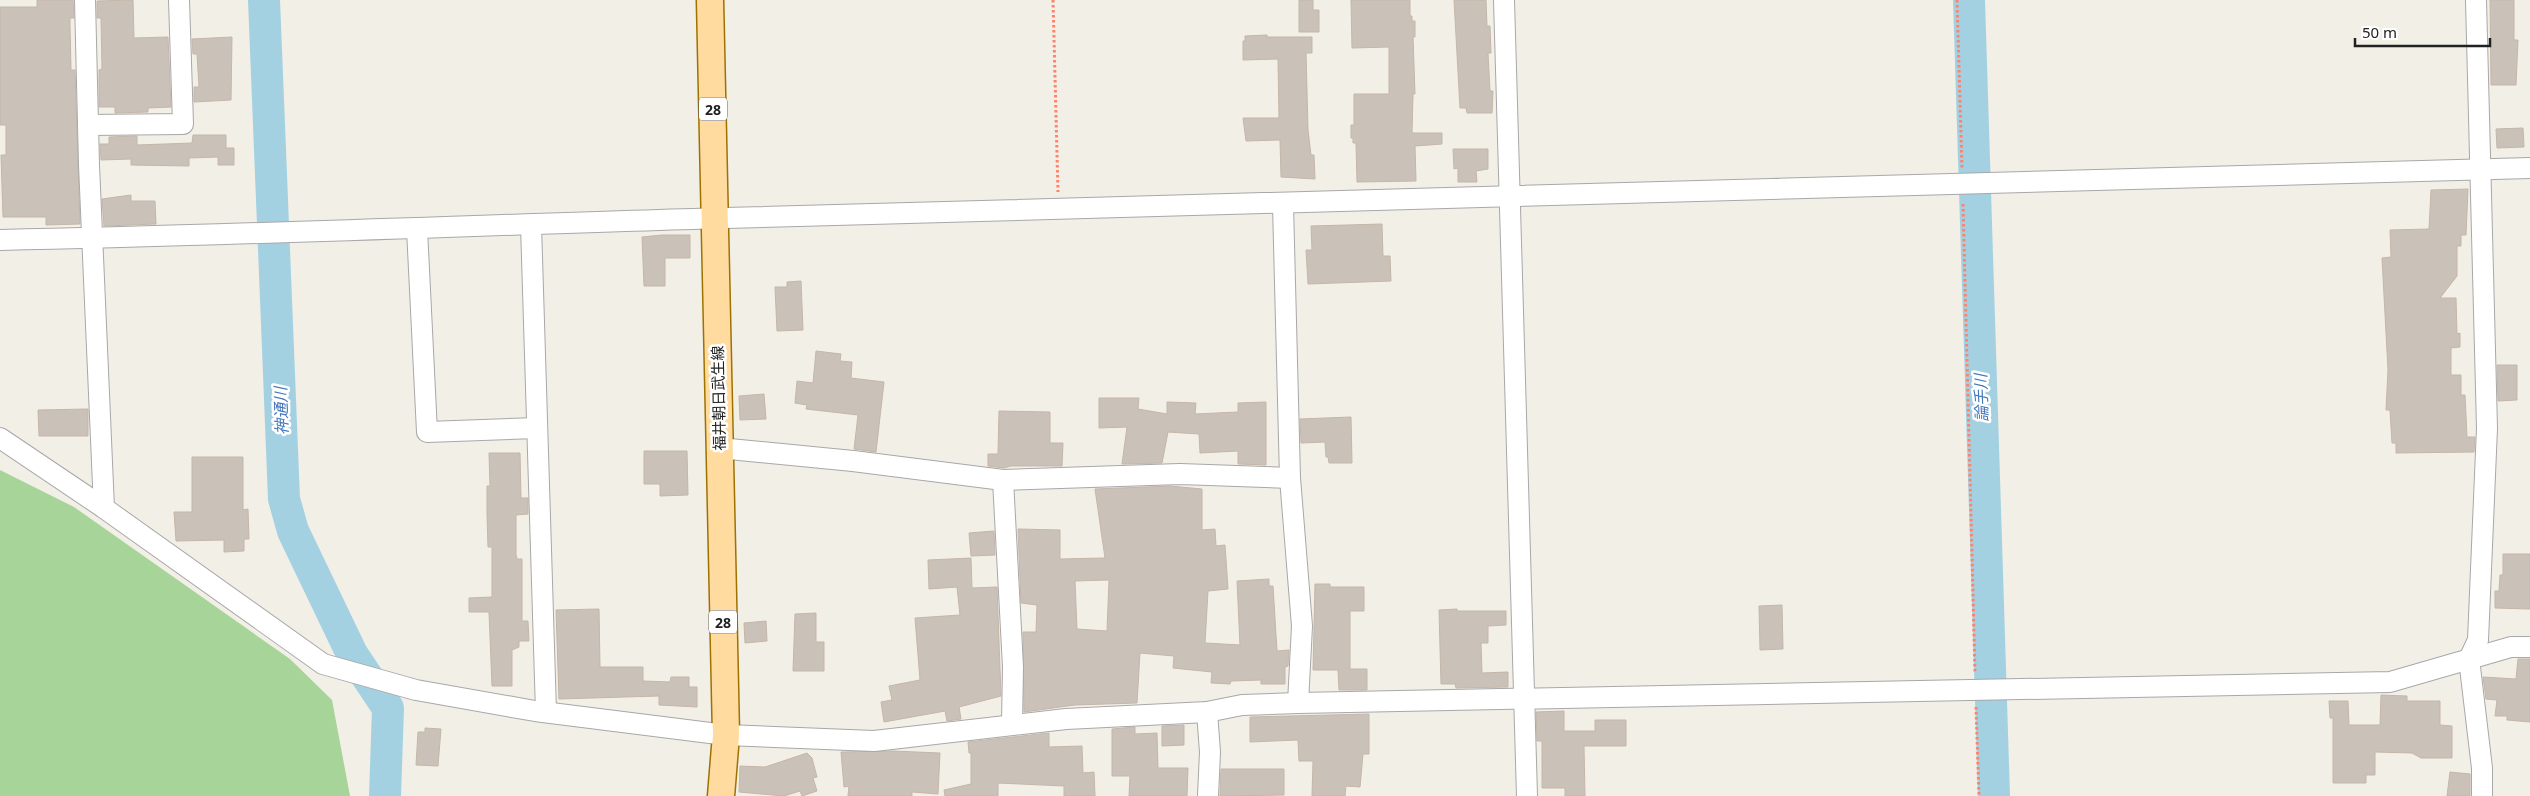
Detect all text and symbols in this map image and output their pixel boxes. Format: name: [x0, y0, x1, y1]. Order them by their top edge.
scale bar: [2355, 15, 2490, 47]
text: 50 m: [2362, 22, 2397, 42]
road number: 28: [699, 98, 727, 120]
street label: 福井朝日武生線: [707, 345, 729, 451]
water label: 論手川: [1969, 372, 1993, 422]
water label: 神通川: [269, 385, 293, 435]
road number: 28: [709, 610, 737, 634]

